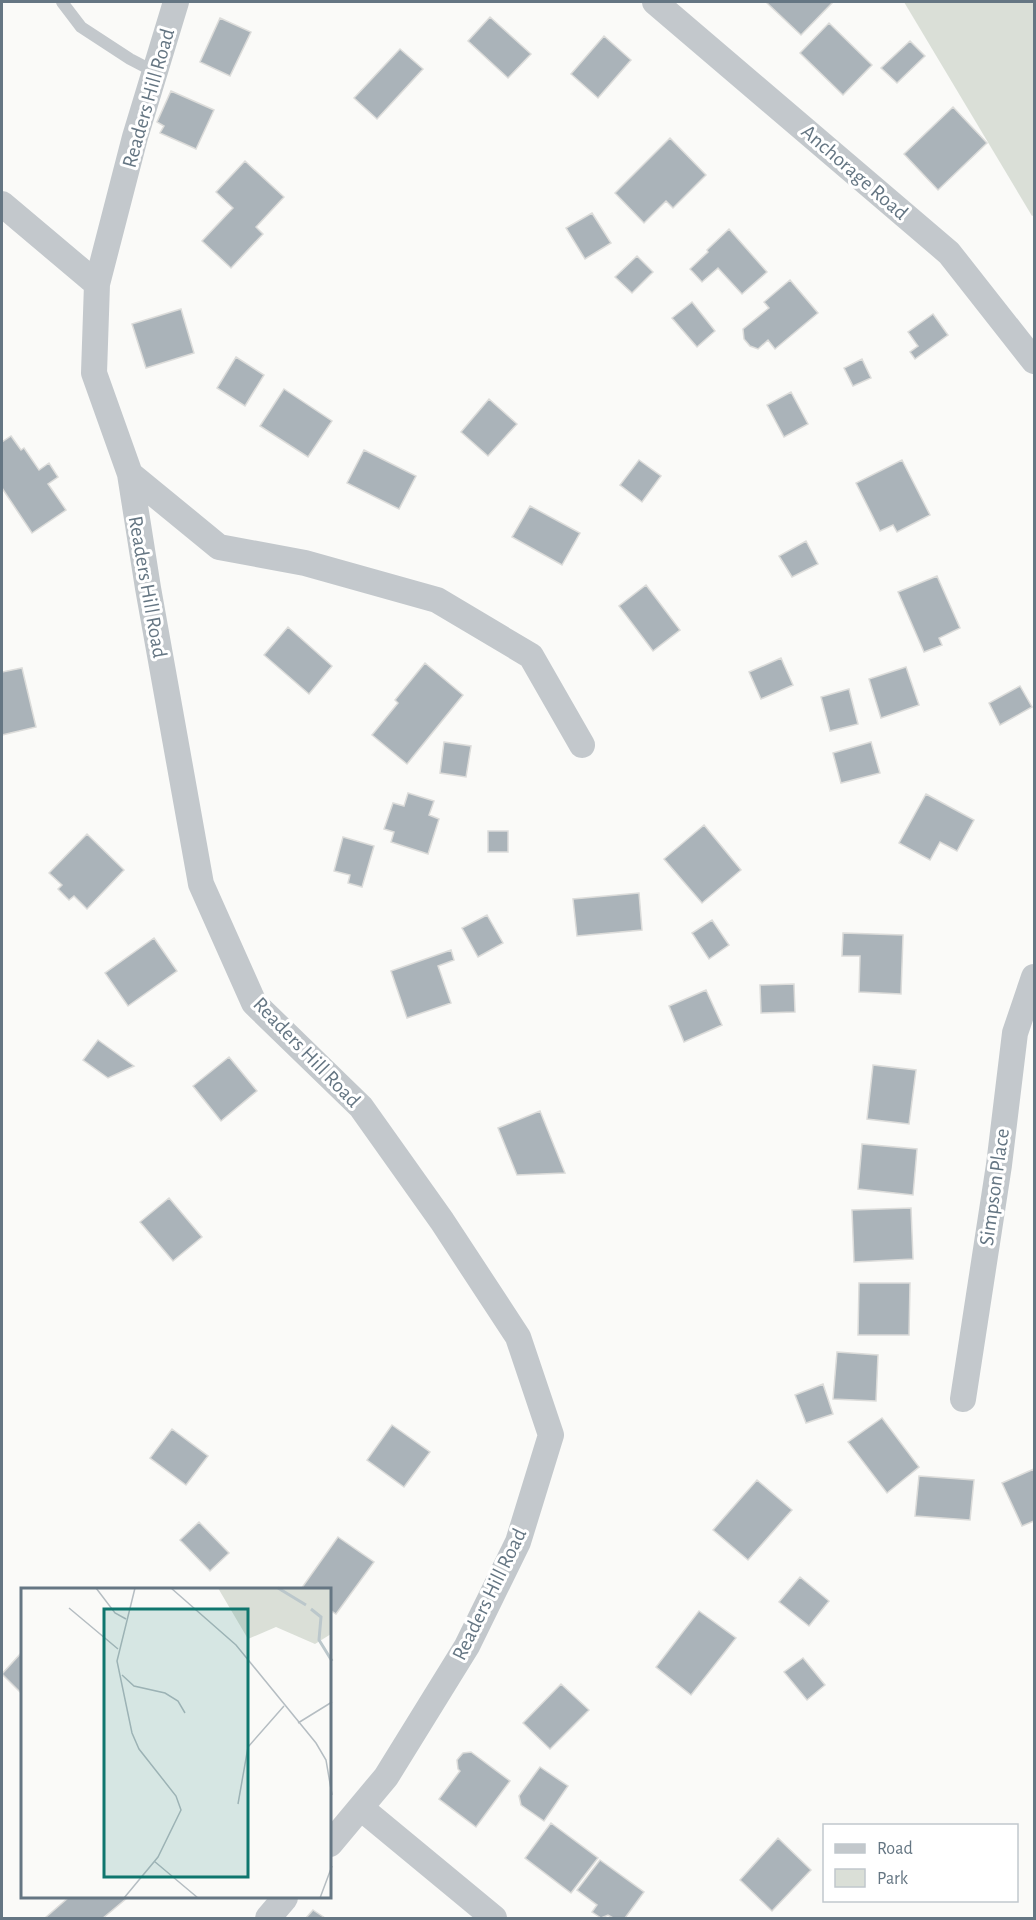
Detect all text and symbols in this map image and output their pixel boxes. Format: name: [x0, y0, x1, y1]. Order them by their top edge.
street label: Readers Hill Road: [119, 26, 178, 170]
street label: Anchorage Road: [797, 121, 912, 224]
street label: Readers Hill Road: [125, 514, 170, 660]
street label: Readers Hill Road: [249, 993, 364, 1111]
street label: Simpson Place: [976, 1127, 1013, 1247]
street label: Readers Hill Road: [448, 1525, 530, 1663]
inset map: [21, 1588, 332, 1899]
legend: [823, 1824, 1018, 1902]
text: Road: [877, 1840, 913, 1858]
text: Park: [877, 1870, 909, 1888]

